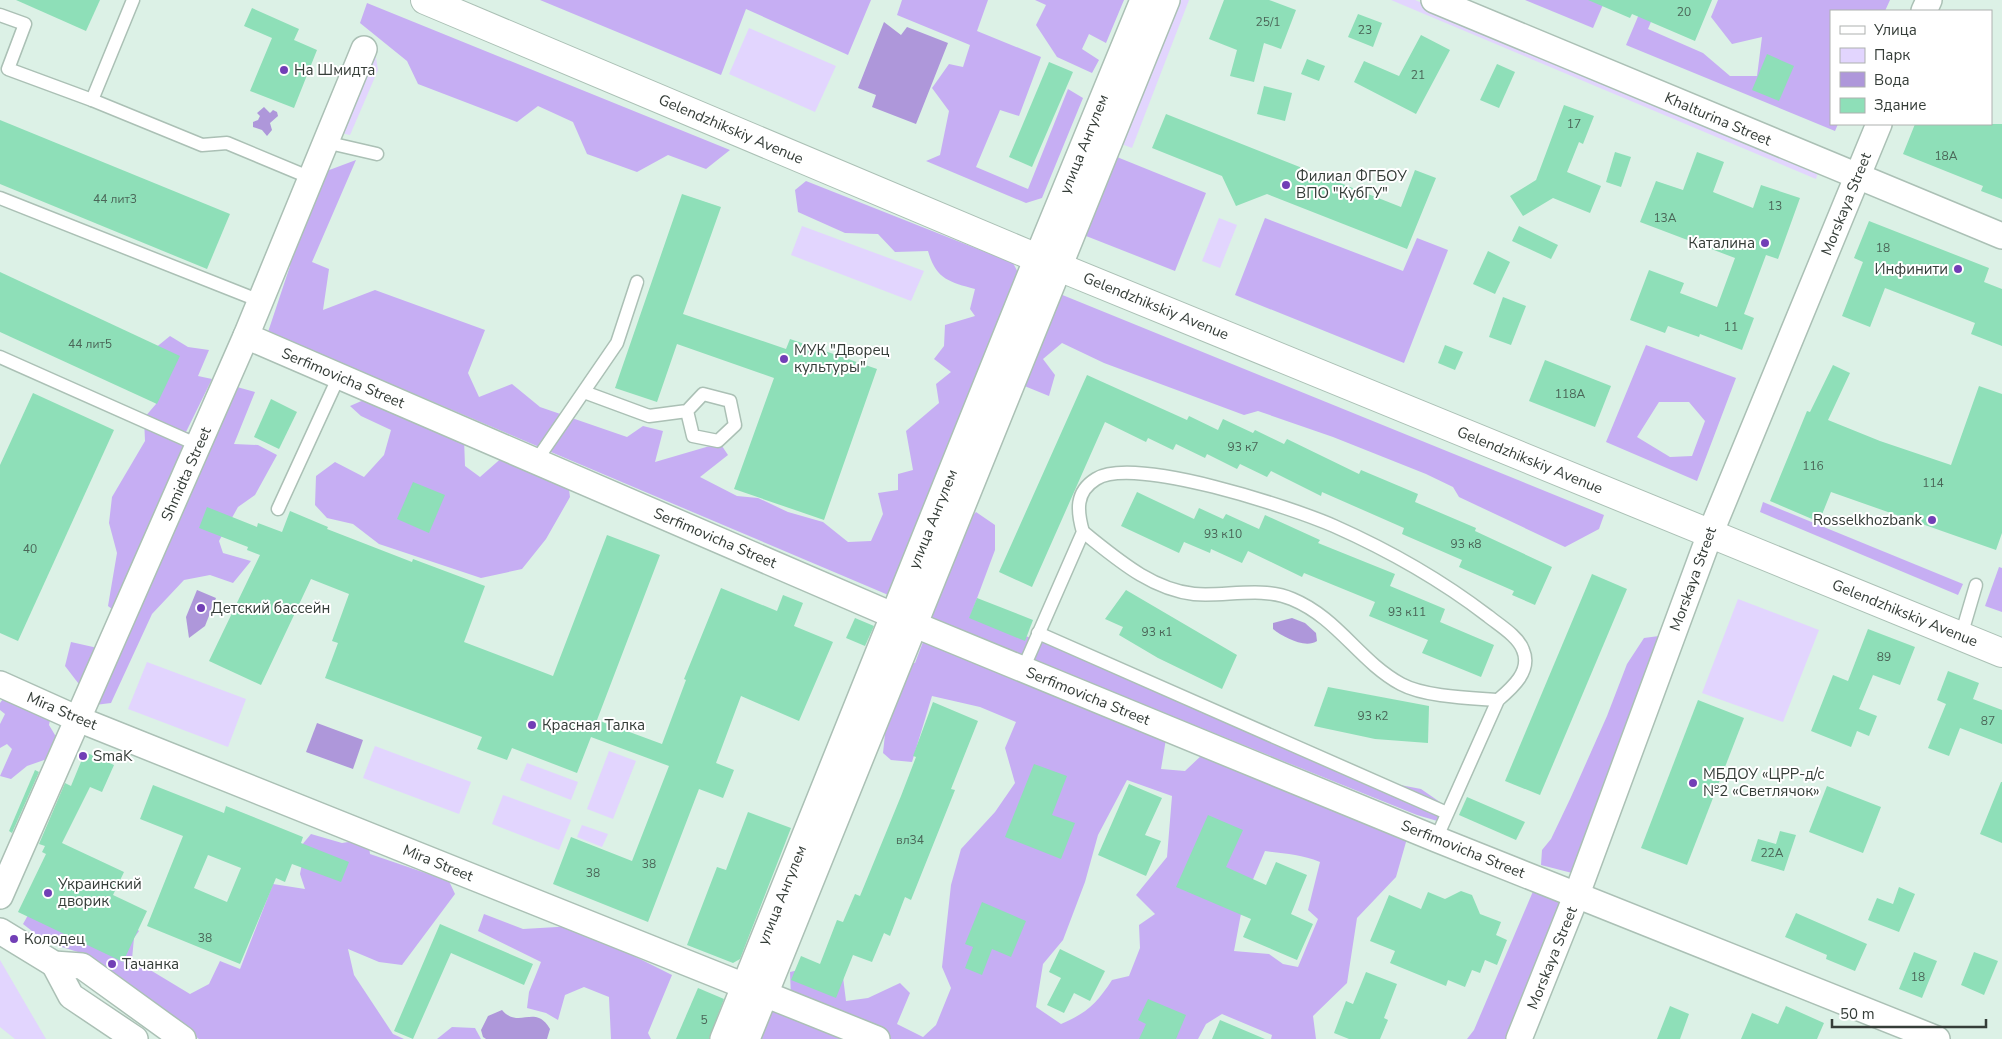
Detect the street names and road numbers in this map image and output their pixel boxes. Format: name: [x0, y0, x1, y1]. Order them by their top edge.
street label: Khalturina Street: [1662, 88, 1775, 151]
street label: Gelendzhikskiy Avenue: [655, 89, 807, 169]
street label: улица Ангулем: [1055, 91, 1113, 197]
street label: Morskaya Street: [1816, 149, 1876, 258]
street label: Gelendzhikskiy Avenue: [1080, 268, 1232, 344]
street label: Serfimovicha Street: [278, 343, 408, 413]
street label: Gelendzhikskiy Avenue: [1454, 422, 1606, 498]
street label: Shmidta Street: [156, 423, 216, 524]
street label: улица Ангулем: [904, 466, 962, 572]
street label: Serfimovicha Street: [650, 503, 780, 573]
street label: Morskaya Street: [1665, 524, 1721, 634]
street label: Gelendzhikskiy Avenue: [1829, 575, 1981, 651]
street label: Serfimovicha Street: [1023, 662, 1154, 730]
street label: Mira Street: [24, 687, 101, 735]
street label: Serfimovicha Street: [1398, 815, 1529, 883]
street label: Mira Street: [400, 840, 477, 886]
street label: улица Ангулем: [753, 842, 811, 948]
street label: Morskaya Street: [1522, 903, 1582, 1012]

